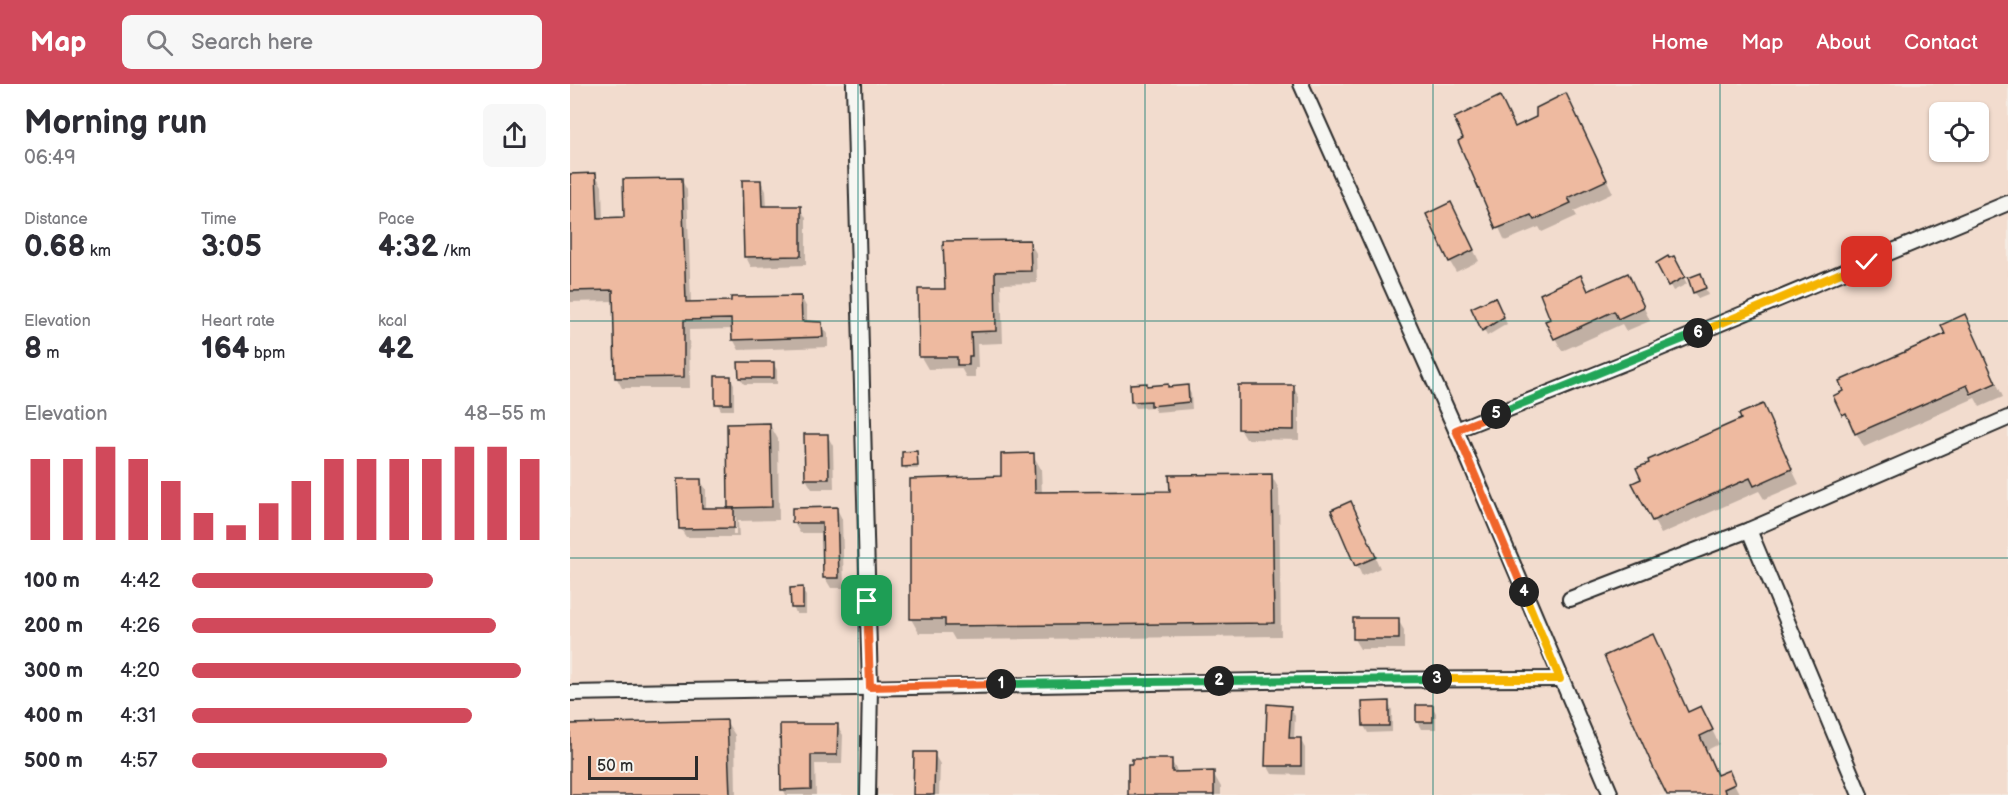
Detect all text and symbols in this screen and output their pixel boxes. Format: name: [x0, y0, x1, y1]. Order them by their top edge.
search box: [122, 15, 542, 69]
text: Map: [30, 26, 86, 59]
icon: search: [143, 26, 176, 59]
text: Search here: [191, 29, 313, 56]
text: Home: [1651, 30, 1708, 55]
text: Map: [1741, 30, 1783, 55]
text: About: [1816, 30, 1871, 55]
text: Contact: [1904, 30, 1978, 55]
map controls: [1929, 102, 1989, 162]
button: locate: [1929, 102, 1989, 162]
text: Morning run: [24, 103, 207, 143]
button: share: [483, 104, 546, 167]
text: 06:49: [24, 146, 76, 170]
text: Distance: [24, 210, 88, 229]
text: Time: [201, 210, 236, 229]
text: Pace: [378, 210, 414, 229]
text: 0.68: [24, 229, 86, 265]
text: 3:05: [201, 229, 262, 265]
text: 4:32: [378, 229, 438, 265]
pin: [1841, 236, 1892, 287]
text: km: [86, 242, 111, 261]
text: /km: [438, 242, 471, 261]
icon: check: [1850, 245, 1883, 278]
text: Elevation: [24, 312, 91, 331]
text: Heart rate: [201, 312, 275, 331]
text: kcal: [378, 312, 407, 331]
pin: 6: [1683, 318, 1713, 348]
text: 6: [1693, 323, 1703, 342]
text: 8: [24, 331, 42, 367]
text: 164: [201, 331, 249, 367]
text: 42: [378, 331, 414, 367]
text: m: [42, 344, 60, 363]
text: bpm: [249, 344, 285, 363]
pin: 5: [1481, 399, 1511, 429]
text: Elevation: [24, 402, 107, 426]
text: 48–55 m: [464, 402, 546, 426]
text: 5: [1491, 404, 1501, 423]
text: 100 m: [24, 569, 80, 593]
text: 4:42: [120, 569, 160, 593]
pin: [841, 575, 892, 626]
pin: 4: [1509, 577, 1539, 607]
text: 4: [1519, 582, 1529, 601]
icon: arrive: [850, 584, 883, 617]
text: 200 m: [24, 614, 83, 638]
text: 4:26: [120, 614, 160, 638]
text: 300 m: [24, 659, 83, 683]
text: 4:20: [120, 659, 160, 683]
pin: 3: [1422, 664, 1452, 694]
pin: 2: [1204, 666, 1234, 696]
pin: 1: [986, 669, 1016, 699]
text: 3: [1432, 669, 1442, 688]
text: 2: [1214, 671, 1224, 690]
text: 1: [998, 674, 1004, 693]
text: 400 m: [24, 704, 83, 728]
text: 4:31: [120, 704, 156, 728]
text: 500 m: [24, 749, 83, 773]
text: 4:57: [120, 749, 158, 773]
scale bar: [588, 753, 698, 780]
text: 50 m: [597, 757, 633, 776]

